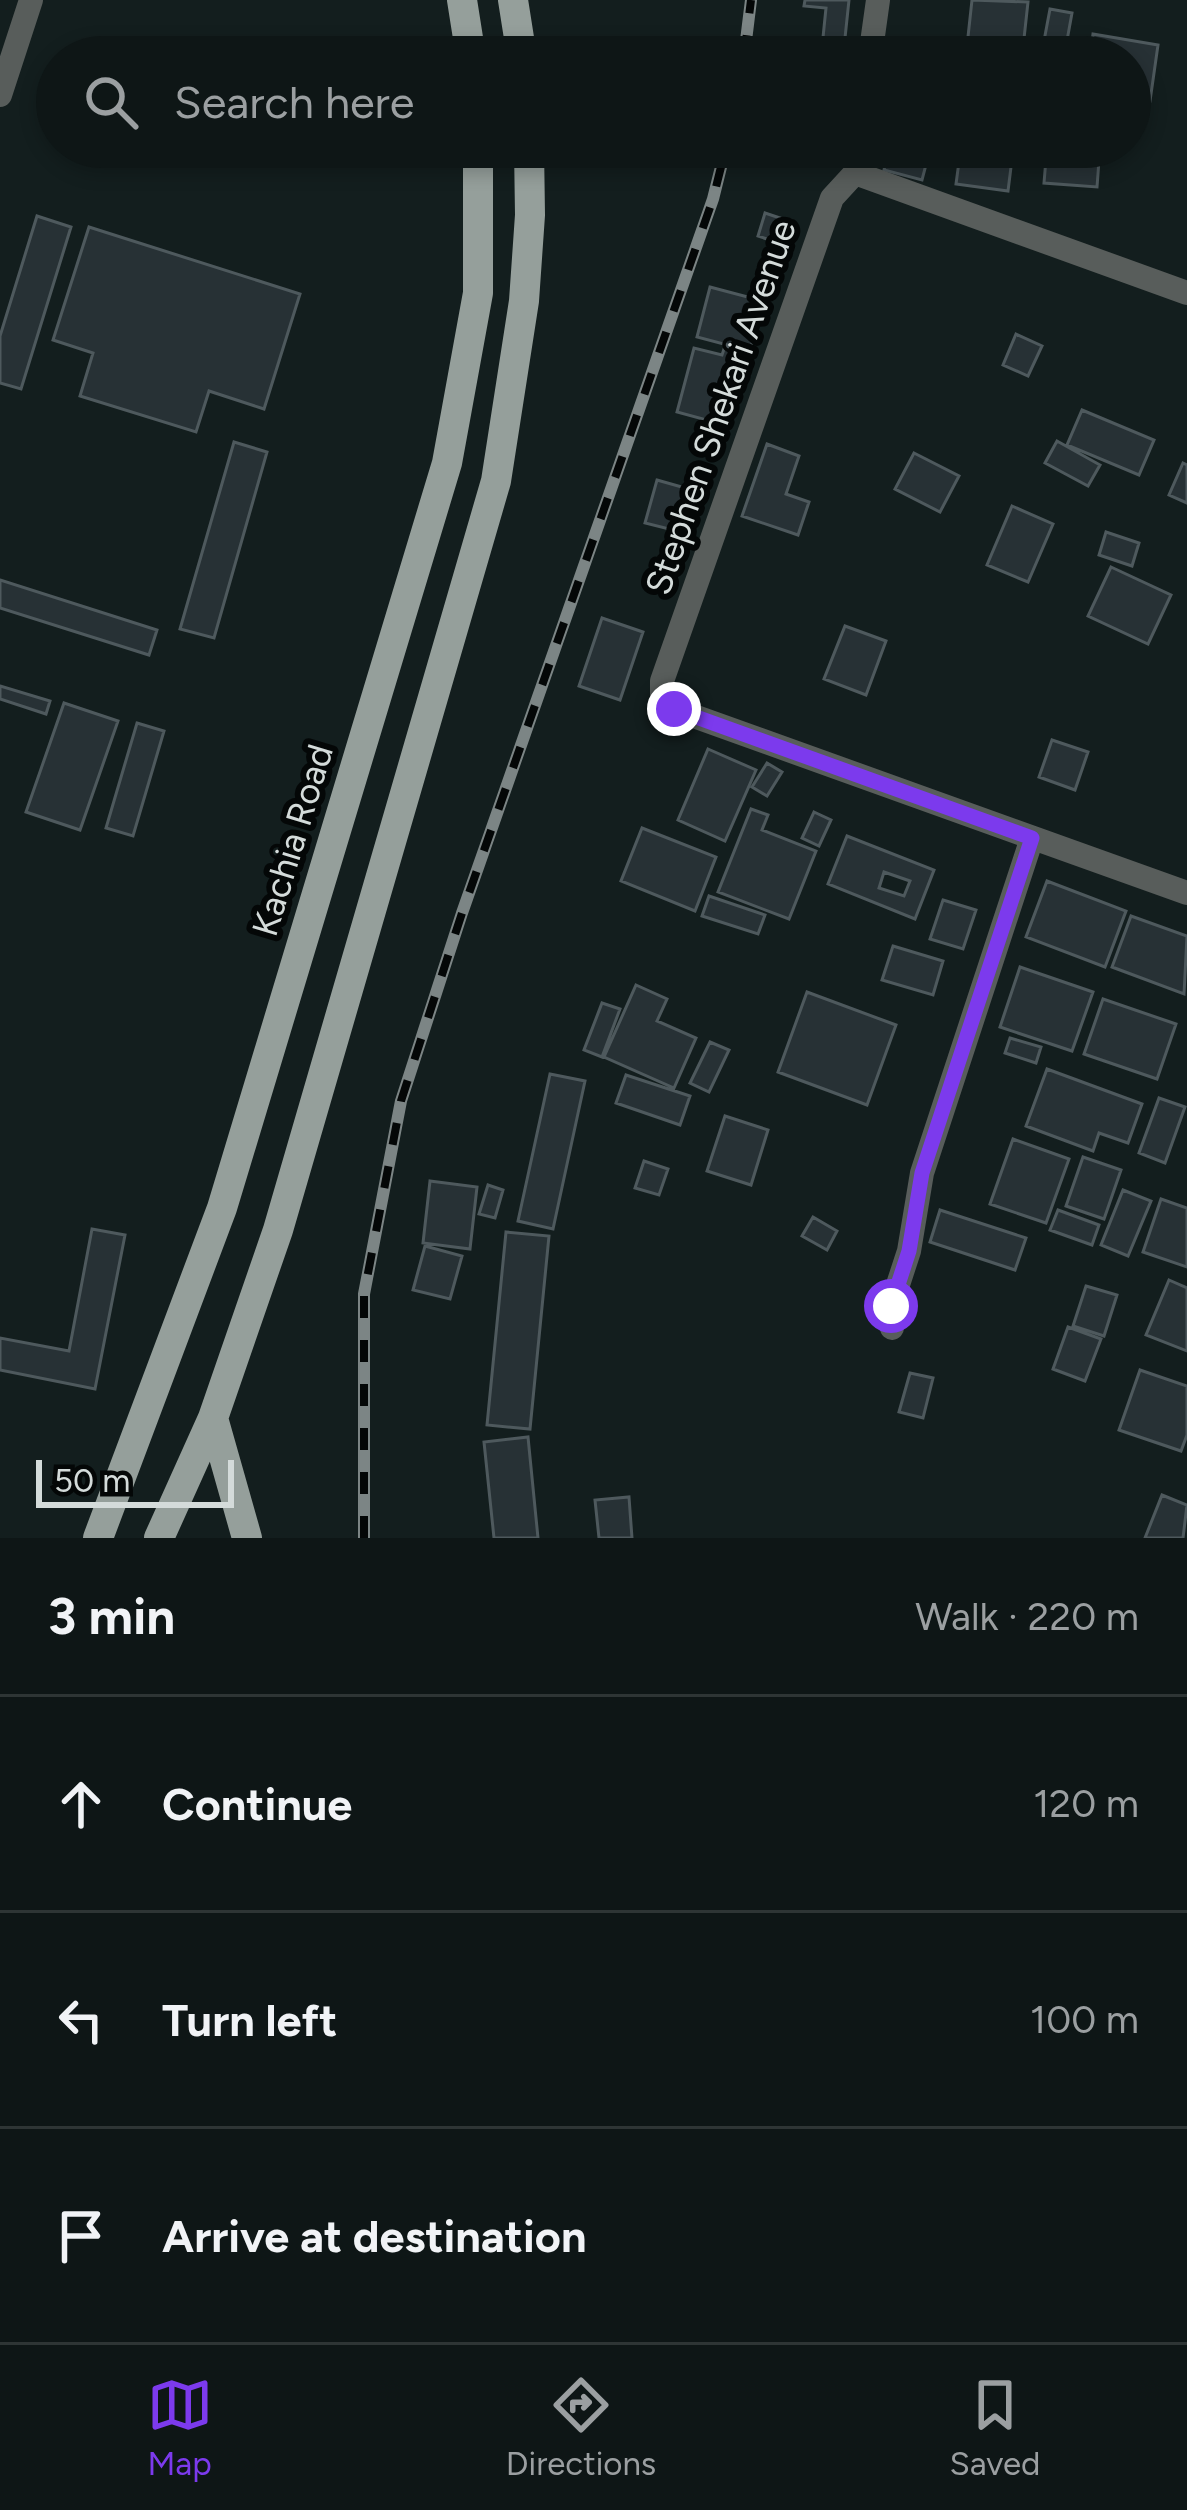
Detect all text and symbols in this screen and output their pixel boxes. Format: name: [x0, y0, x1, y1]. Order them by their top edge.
search box: [36, 36, 1151, 168]
icon: search: [78, 69, 144, 135]
text: Search here: [174, 75, 414, 129]
street label: Stephen Shekari Avenue: [636, 214, 805, 600]
route end: [647, 682, 701, 736]
street label: Kachia Road: [243, 739, 342, 941]
route start: [864, 1279, 918, 1333]
scale bar: [36, 1454, 234, 1507]
text: 50 m: [54, 1461, 130, 1500]
text: 3 min: [48, 1586, 175, 1647]
text: Walk · 220 m: [915, 1593, 1139, 1640]
icon: ahead: [48, 1771, 114, 1837]
text: Continue: [162, 1777, 352, 1831]
text: 120 m: [1033, 1780, 1139, 1827]
icon: left: [48, 1987, 114, 2053]
text: Turn left: [162, 1993, 337, 2047]
text: 100 m: [1030, 1996, 1139, 2043]
icon: arrive: [48, 2203, 114, 2269]
text: Arrive at destination: [162, 2209, 586, 2263]
tab: Map: [147, 2372, 213, 2483]
tab: Directions: [506, 2372, 656, 2483]
tab: Saved: [949, 2372, 1040, 2483]

